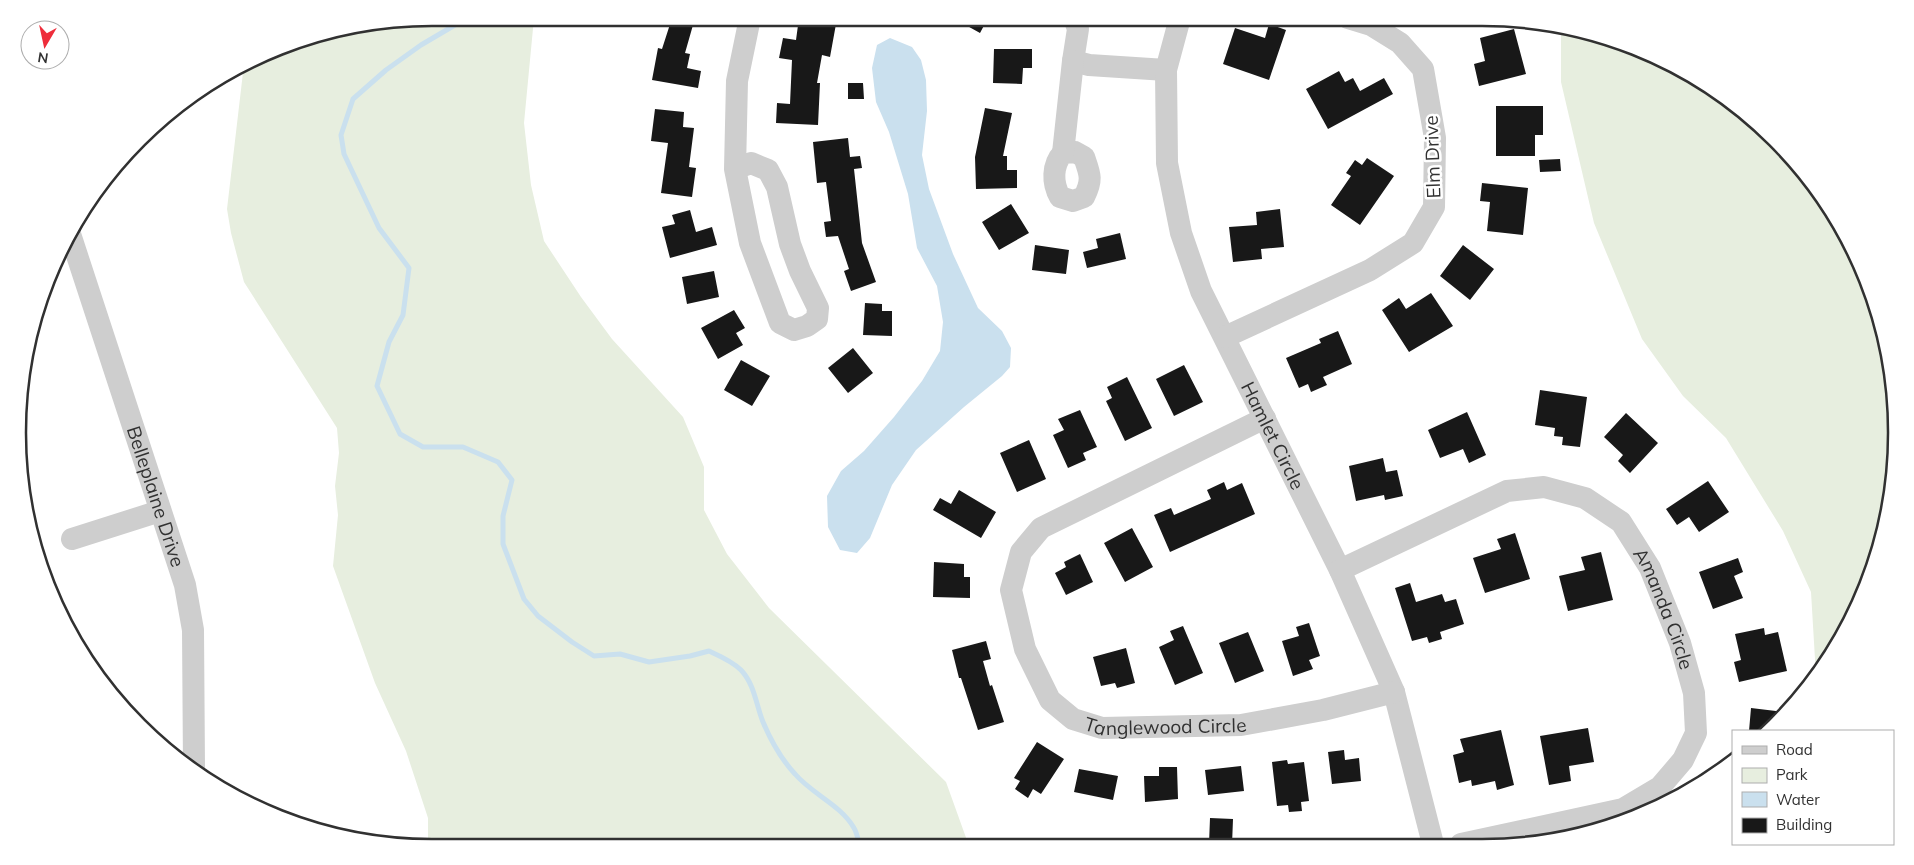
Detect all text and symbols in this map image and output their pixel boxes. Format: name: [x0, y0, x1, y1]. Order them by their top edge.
north arrow: [20, 20, 70, 70]
text: N: [36, 48, 50, 68]
street label: Elm Drive: [1419, 115, 1445, 199]
street label: Hamlet Circle: [1236, 377, 1310, 494]
street label: Belleplaine Drive: [122, 423, 190, 570]
street label: Amanda Circle: [1628, 543, 1699, 672]
street label: Tanglewood Circle: [1082, 711, 1248, 741]
legend: [1732, 730, 1894, 845]
text: Road: [1776, 740, 1813, 759]
text: Park: [1776, 765, 1808, 784]
text: Water: [1776, 790, 1820, 809]
text: Building: [1776, 815, 1832, 834]

